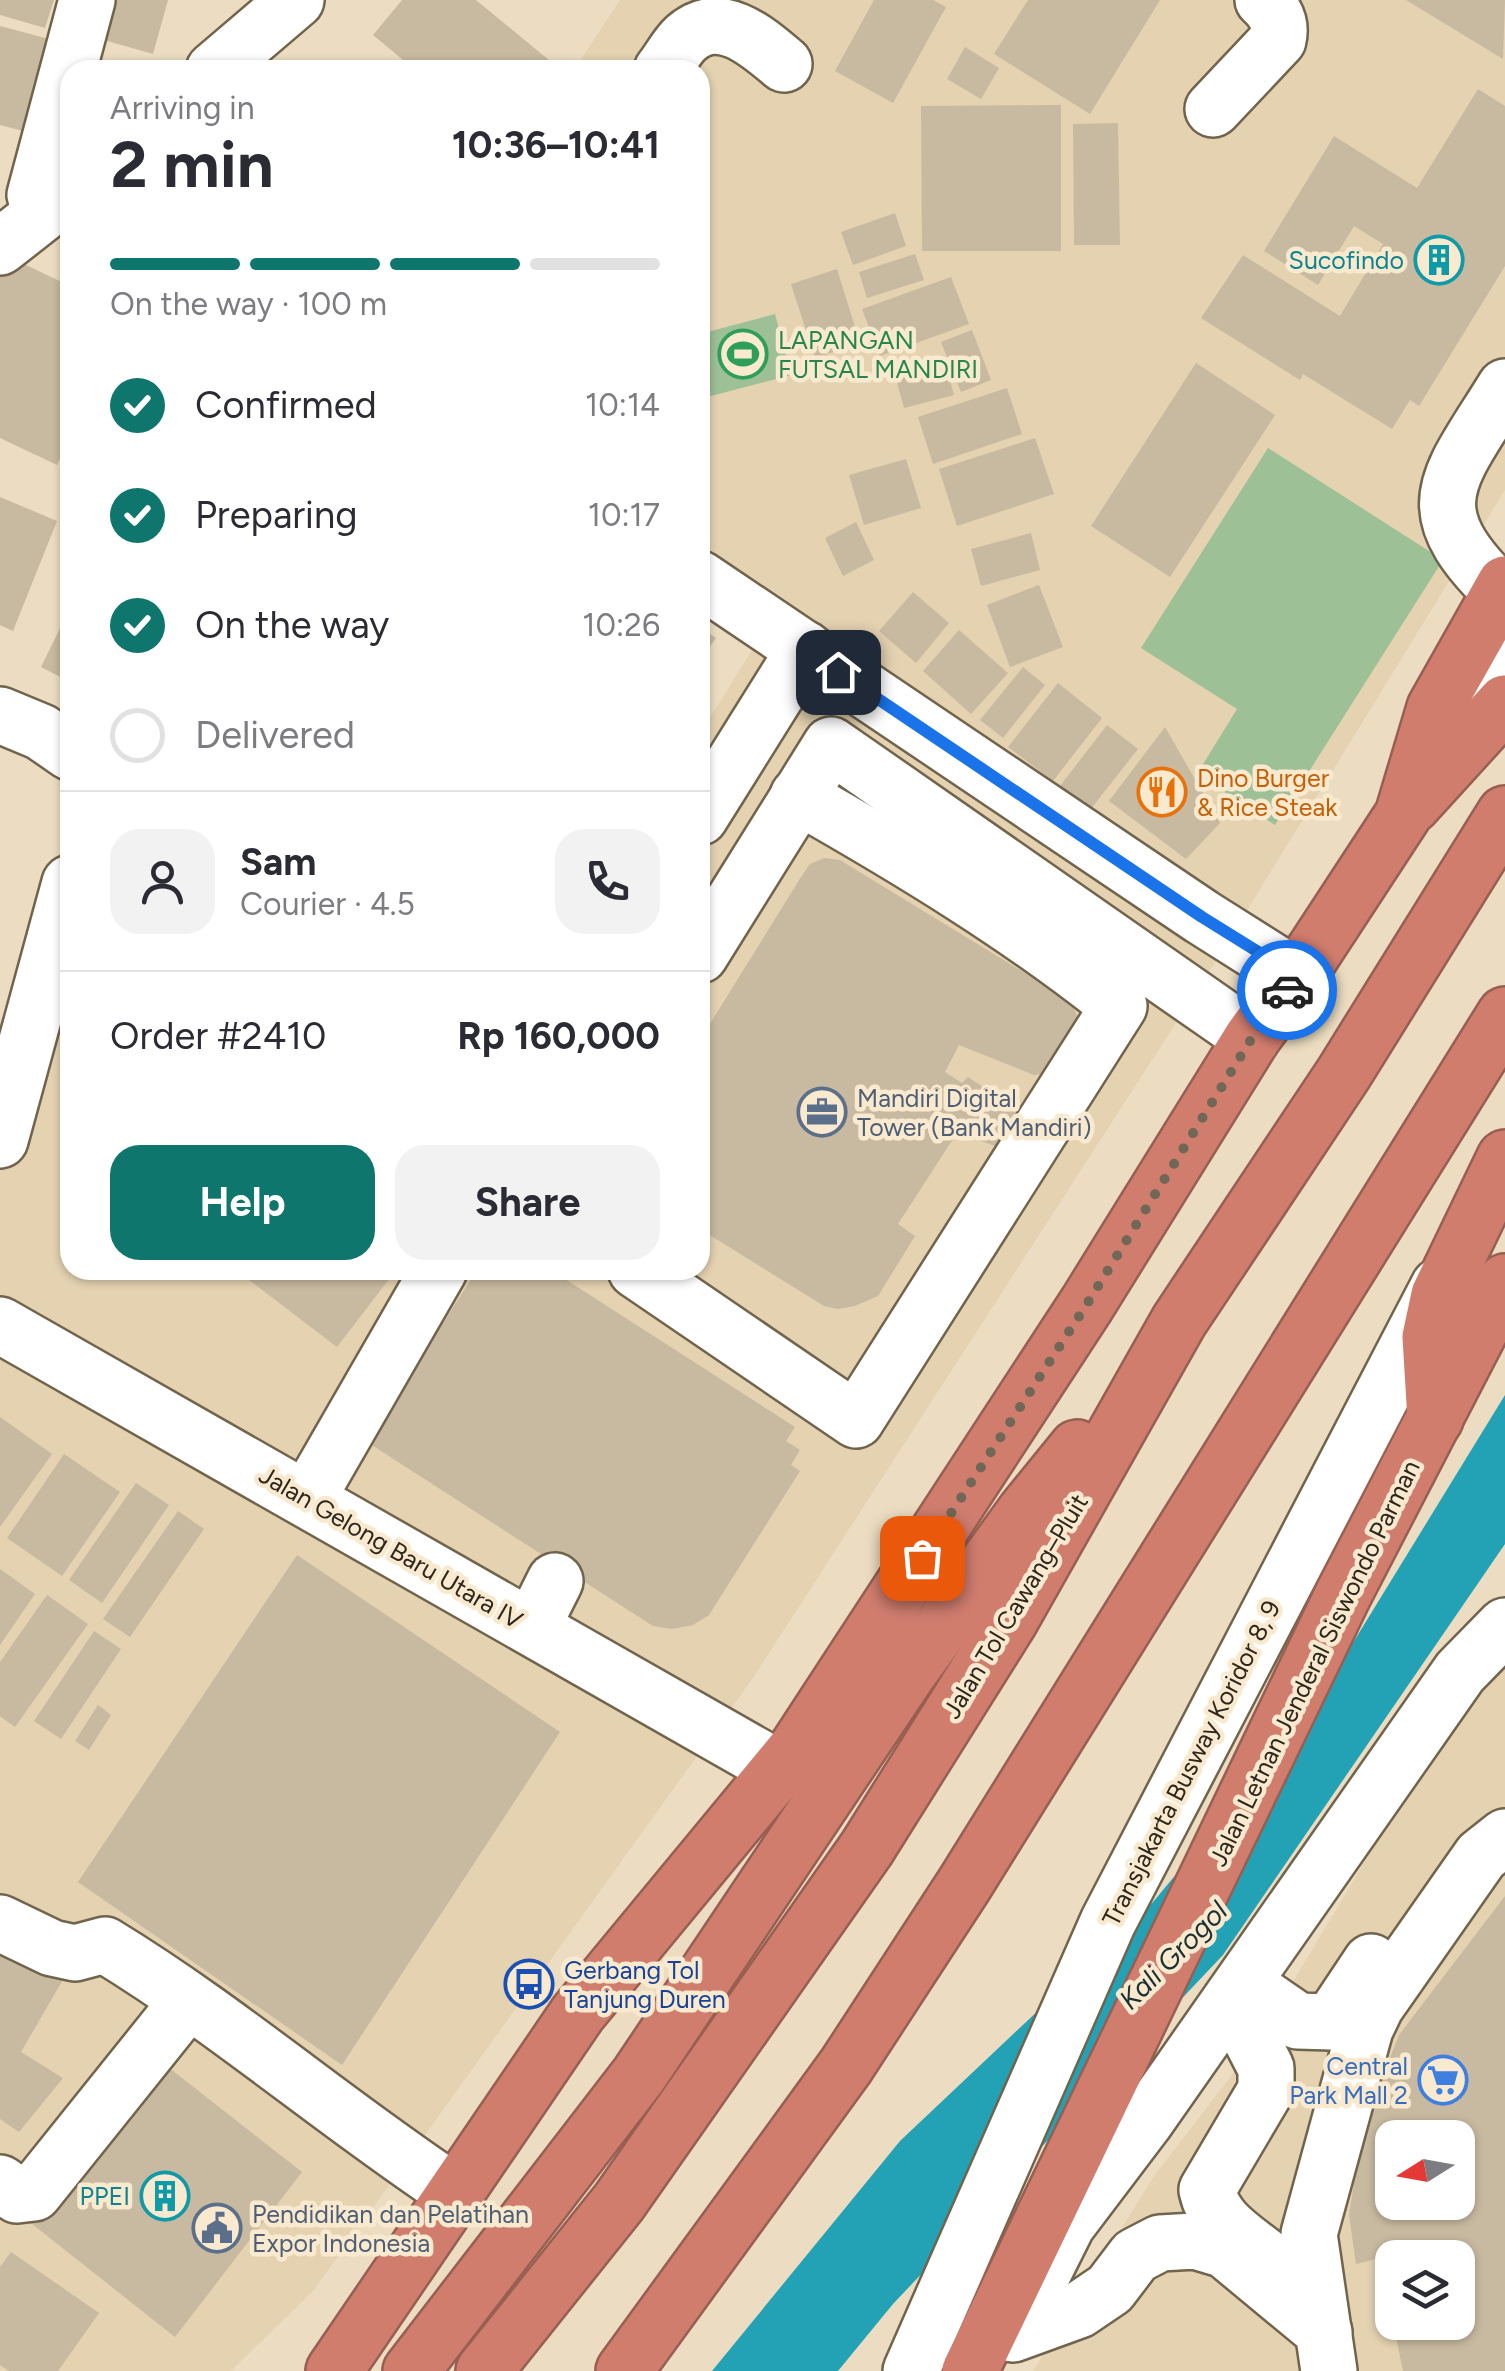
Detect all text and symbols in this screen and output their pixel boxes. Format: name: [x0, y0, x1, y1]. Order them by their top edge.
text: Arriving in: [110, 89, 255, 127]
text: 10:36–10:41: [452, 122, 660, 168]
text: 2 min: [110, 125, 274, 203]
building icon: Sucofindo: [1413, 234, 1465, 286]
place label: Sucofindo: [1289, 245, 1404, 275]
text: On the way · 100 m: [110, 285, 387, 323]
place label: LAPANGAN FUTSAL MANDIRI: [778, 325, 978, 384]
sports icon: LAPANGAN FUTSAL MANDIRI: [717, 328, 769, 380]
icon: check: [110, 378, 165, 433]
text: Confirmed: [195, 382, 377, 428]
text: 10:14: [585, 386, 660, 424]
icon: check: [110, 488, 165, 543]
text: Preparing: [195, 492, 357, 538]
text: 10:17: [588, 496, 660, 534]
icon: check: [110, 598, 165, 653]
text: On the way: [195, 602, 389, 648]
text: 10:26: [582, 606, 660, 644]
pin: [796, 630, 881, 715]
icon: home: [811, 645, 866, 700]
text: Delivered: [195, 712, 355, 758]
place label: Dino Burger & Rice Steak: [1197, 763, 1338, 822]
restaurant icon: Dino Burger & Rice Steak: [1136, 766, 1188, 818]
button: person: [110, 829, 215, 934]
button: phone: [555, 829, 660, 934]
text: Sam: [240, 839, 316, 885]
text: Courier · 4.5: [240, 885, 415, 923]
courier: [1237, 940, 1337, 1040]
icon: car: [1260, 963, 1315, 1018]
text: Order #2410: [110, 1013, 326, 1059]
text: Rp 160,000: [457, 1013, 660, 1059]
place label: Mandiri Digital Tower (Bank Mandiri): [857, 1083, 1091, 1142]
office icon: Mandiri Digital Tower (Bank Mandiri): [796, 1086, 848, 1138]
button: Help: [110, 1145, 375, 1260]
button: Share: [395, 1145, 660, 1260]
street label: Jalan Letnan Jenderal Siswondo Parman: [1202, 1455, 1426, 1871]
street label: Jalan Gelong Baru Utara IV: [254, 1459, 529, 1635]
street label: Jalan Tol Cawang–Pluit: [936, 1488, 1094, 1724]
pin: [880, 1516, 965, 1601]
icon: bag: [895, 1531, 950, 1586]
street label: Transjakarta Busway Koridor 8, 9: [1096, 1595, 1286, 1931]
water label: Kali Grogol: [1112, 1893, 1235, 2016]
place label: Gerbang Tol Tanjung Duren: [564, 1955, 726, 2014]
bus stop icon: Gerbang Tol Tanjung Duren: [503, 1958, 555, 2010]
place label: Central Park Mall 2: [1289, 2051, 1408, 2110]
supermarket icon: Central Park Mall 2: [1417, 2054, 1469, 2106]
north arrow: [1375, 2120, 1475, 2220]
map controls: [1375, 2120, 1475, 2340]
building icon: PPEI: [139, 2170, 191, 2222]
place label: PPEI: [79, 2181, 130, 2211]
place label: Pendidikan dan Pelatihan Expor Indonesia: [252, 2199, 529, 2258]
public building icon: Pendidikan dan Pelatihan Expor Indonesia: [191, 2202, 243, 2254]
button: layers: [1375, 2240, 1475, 2340]

